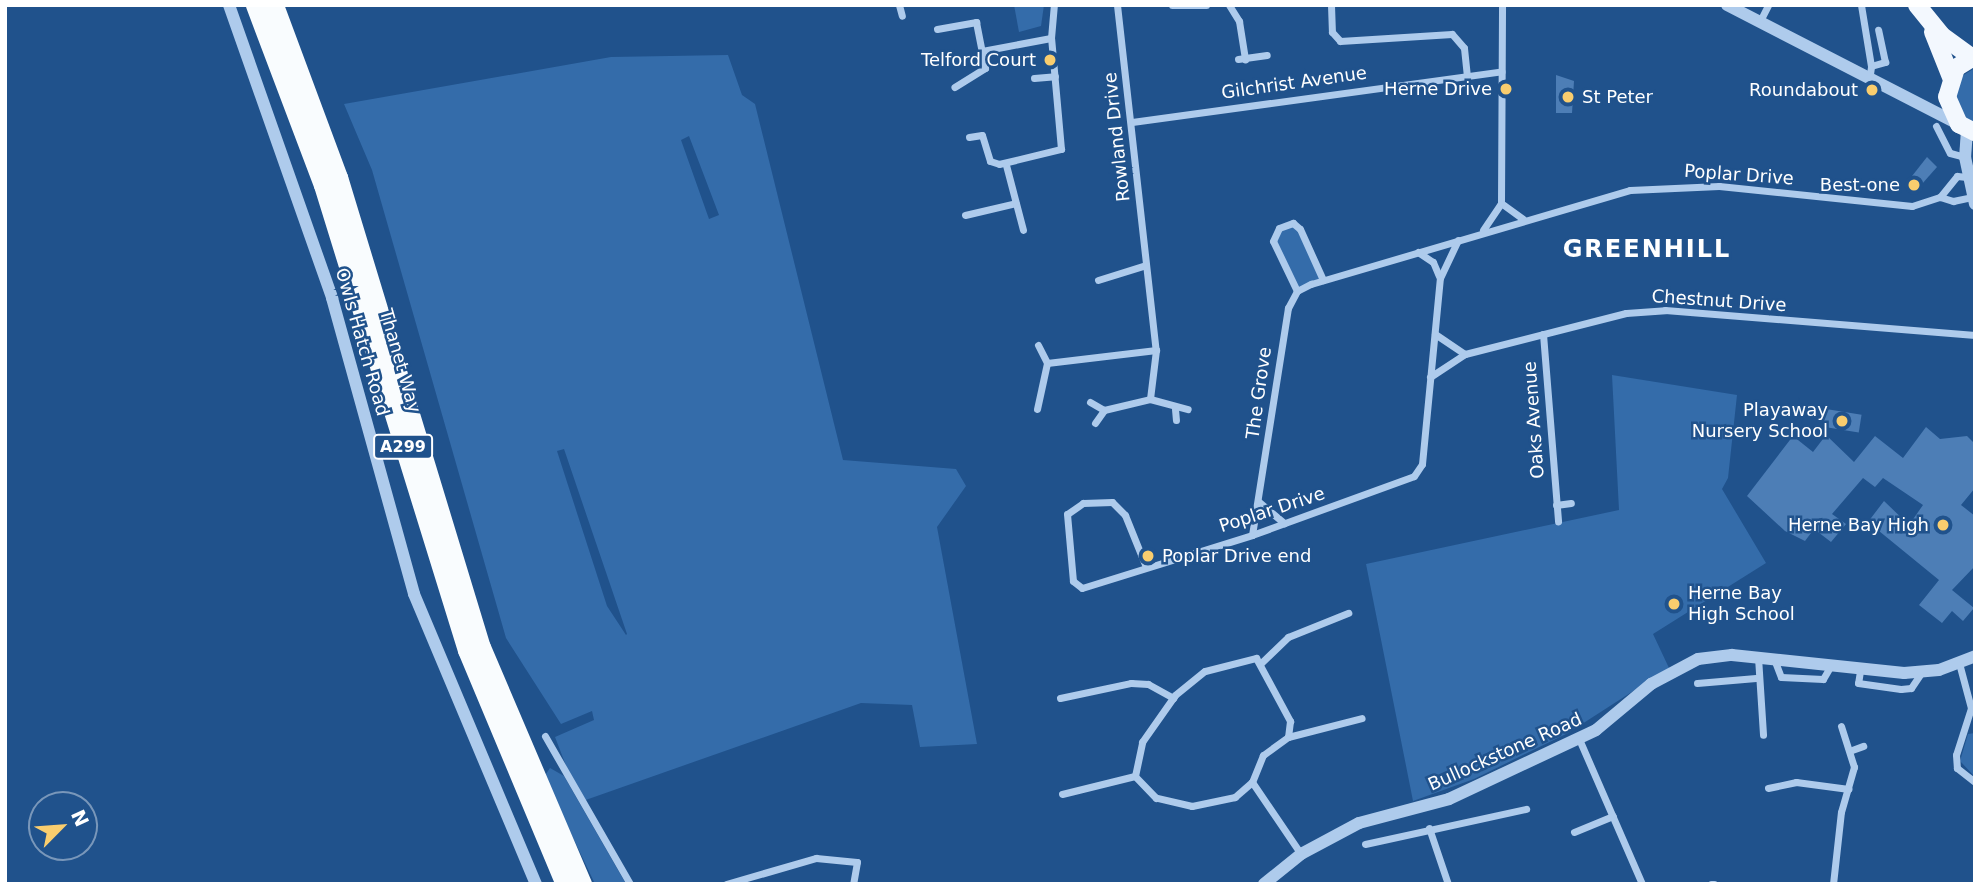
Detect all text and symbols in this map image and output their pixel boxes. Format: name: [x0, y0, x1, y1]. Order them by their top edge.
place label: Telford Court: [921, 49, 1036, 71]
marker: Telford Court: [1042, 52, 1058, 68]
street label: Gilchrist Avenue: [1220, 62, 1368, 104]
street label: Rowland Drive: [1099, 71, 1135, 203]
place label: Herne Drive: [1384, 78, 1492, 100]
place label: Roundabout: [1749, 79, 1858, 101]
marker: Herne Drive: [1498, 81, 1514, 97]
marker: Roundabout: [1864, 82, 1880, 98]
place label: St Peter: [1582, 86, 1653, 108]
marker: St Peter: [1560, 89, 1576, 105]
street label: Poplar Drive: [1683, 160, 1795, 190]
place label: Best-one: [1820, 174, 1900, 196]
marker: Best-one: [1906, 177, 1922, 193]
district label: GREENHILL: [1564, 236, 1730, 264]
street label: Owls Hatch Road: [331, 266, 393, 418]
street label: Chestnut Drive: [1651, 286, 1787, 316]
street label: Thanet Way: [375, 307, 425, 415]
street label: The Grove: [1242, 346, 1276, 440]
street label: Oaks Avenue: [1519, 361, 1549, 479]
place label: Playaway Nursery School: [1692, 400, 1828, 442]
marker: Playaway Nursery School: [1834, 413, 1850, 429]
road number: A299: [372, 434, 434, 460]
street label: Poplar Drive: [1216, 483, 1328, 537]
place label: Herne Bay High: [1788, 514, 1929, 536]
marker: Herne Bay High: [1935, 517, 1951, 533]
place label: Poplar Drive end: [1162, 545, 1311, 567]
marker: Poplar Drive end: [1140, 548, 1156, 564]
place label: Herne Bay High School: [1688, 583, 1795, 626]
marker: Herne Bay High School: [1666, 596, 1682, 612]
street label: Bullockstone Road: [1425, 708, 1585, 796]
north arrow: [28, 791, 98, 861]
text: N: [67, 806, 94, 830]

